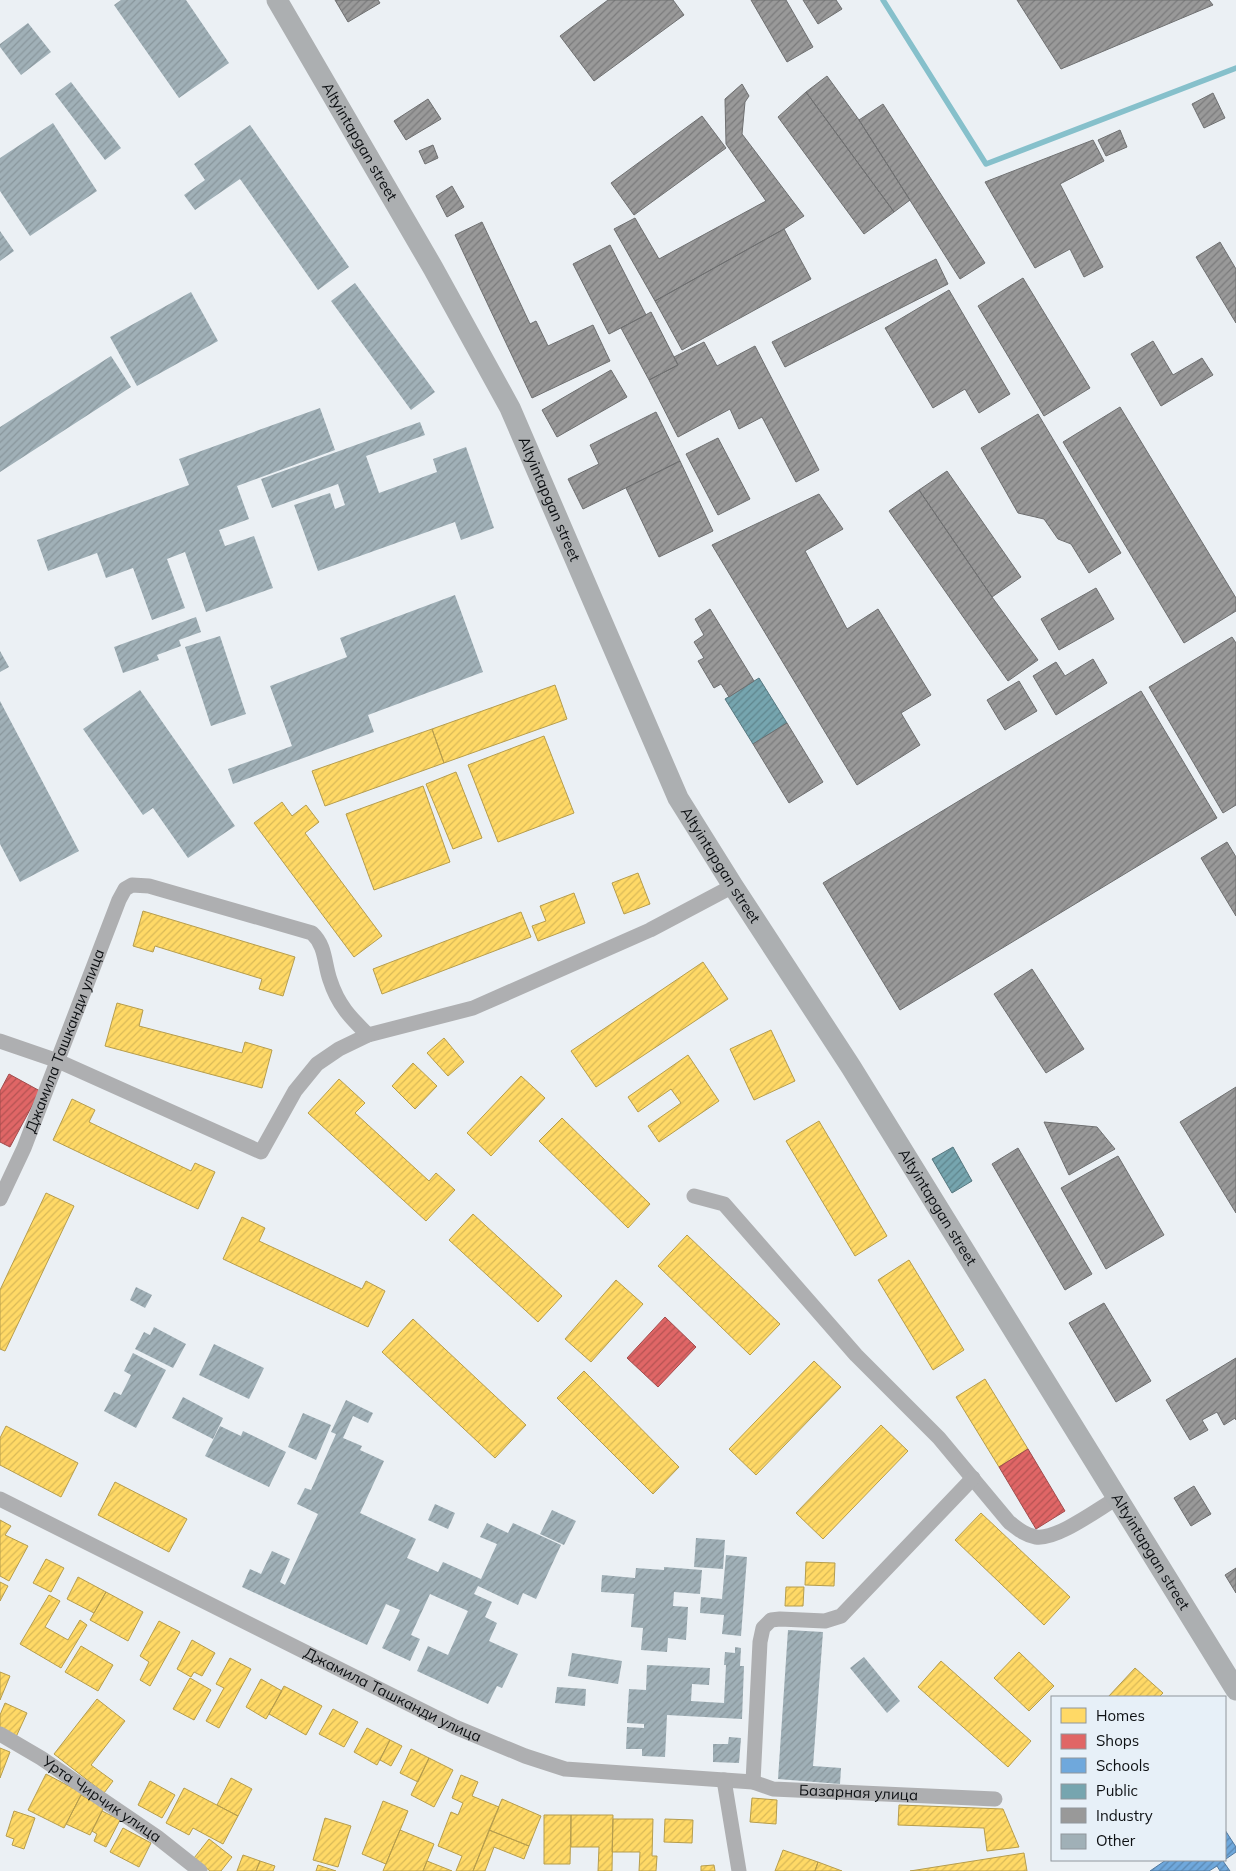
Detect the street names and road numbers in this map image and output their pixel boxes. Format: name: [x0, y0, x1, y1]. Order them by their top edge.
street label: Altyintapgan street: [318, 79, 402, 204]
street label: Altyintapgan street: [514, 434, 585, 564]
street label: Altyintapgan street: [677, 803, 765, 927]
street label: Джамила Ташканди улица: [21, 946, 108, 1135]
street label: Altyintapgan street: [895, 1145, 981, 1269]
street label: Altyintapgan street: [1108, 1489, 1194, 1613]
street label: Джамила Ташканди улица: [301, 1643, 485, 1746]
street label: Урта Чирчик улица: [38, 1751, 165, 1846]
street label: Базарная улица: [799, 1780, 919, 1805]

